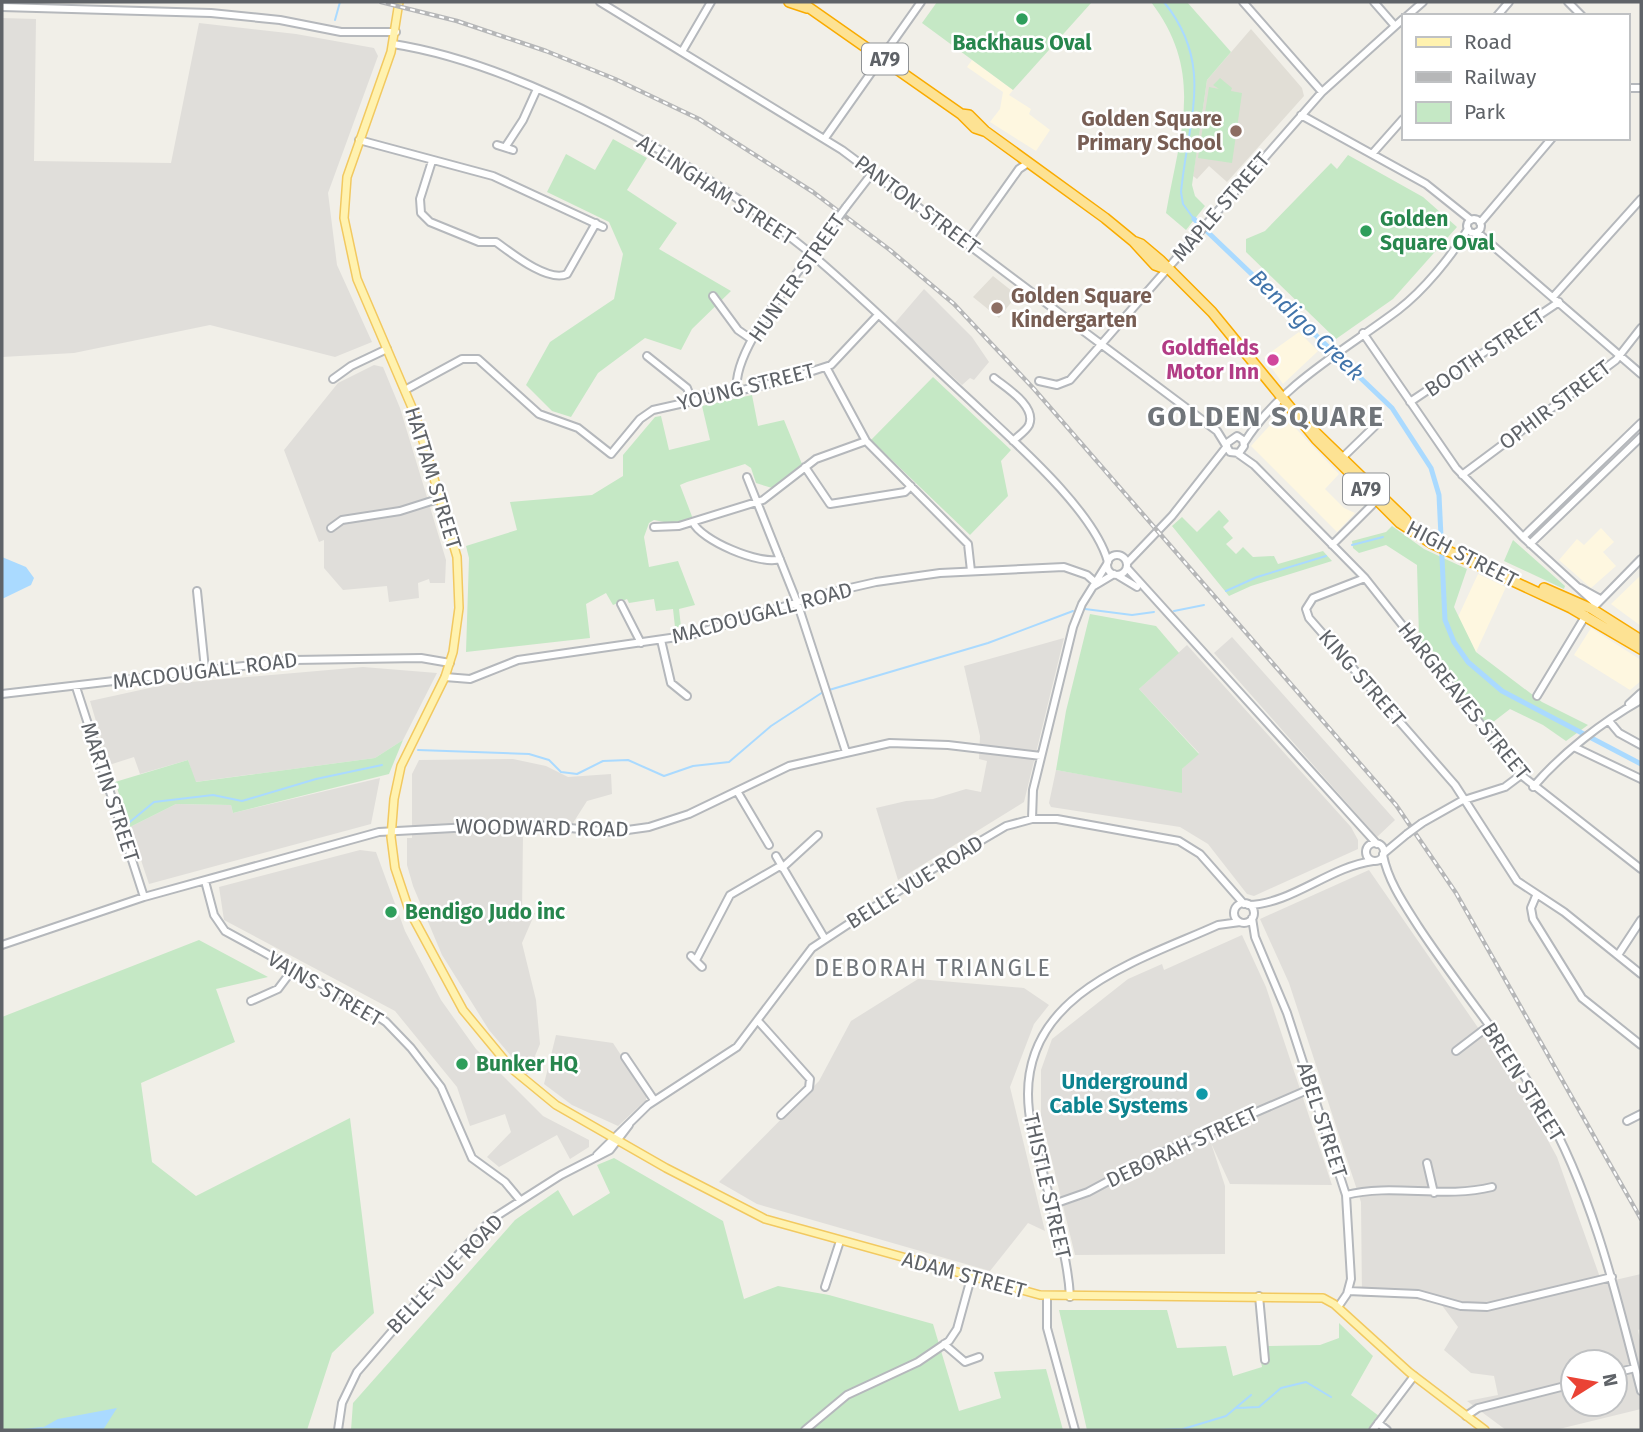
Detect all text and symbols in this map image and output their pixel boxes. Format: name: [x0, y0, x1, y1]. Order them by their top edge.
marker: Backhaus Oval: [1014, 11, 1030, 27]
legend: [1402, 14, 1629, 140]
text: Road: [1464, 29, 1512, 55]
place label: Backhaus Oval: [952, 30, 1092, 56]
road number: A79: [862, 44, 908, 74]
text: Railway: [1464, 64, 1537, 90]
text: Park: [1464, 99, 1506, 125]
place label: Golden Square Primary School: [1077, 106, 1223, 156]
marker: Golden Square Primary School: [1228, 123, 1244, 139]
street label: ALLINGHAM STREET: [632, 129, 800, 251]
street label: MAPLE STREET: [1167, 147, 1275, 267]
street label: PANTON STREET: [849, 150, 985, 261]
place label: Golden Square Oval: [1380, 206, 1496, 256]
street label: HUNTER STREET: [743, 209, 851, 347]
marker: Golden Square Oval: [1358, 223, 1374, 239]
water label: Bendigo Creek: [1244, 263, 1370, 387]
place label: Golden Square Kindergarten: [1011, 283, 1152, 333]
marker: Golden Square Kindergarten: [989, 300, 1005, 316]
street label: BOOTH STREET: [1420, 303, 1550, 403]
place label: Goldfields Motor Inn: [1161, 335, 1259, 385]
marker: Goldfields Motor Inn: [1265, 352, 1281, 368]
street label: OPHIR STREET: [1494, 354, 1616, 456]
street label: YOUNG STREET: [675, 357, 817, 417]
district label: GOLDEN SQUARE: [1147, 400, 1385, 433]
street label: HATTAM STREET: [399, 404, 467, 553]
road number: A79: [1343, 474, 1389, 504]
street label: HIGH STREET: [1402, 515, 1522, 593]
street label: MACDOUGALL ROAD: [669, 576, 855, 650]
street label: HARGREAVES STREET: [1392, 617, 1536, 785]
street label: KING STREET: [1313, 624, 1411, 732]
street label: MACDOUGALL ROAD: [111, 647, 299, 695]
street label: MARTIN STREET: [75, 719, 145, 865]
street label: WOODWARD ROAD: [455, 813, 629, 843]
street label: BELLE VUE ROAD: [842, 830, 988, 934]
place label: Bendigo Judo inc: [405, 899, 565, 925]
marker: Bendigo Judo inc: [383, 904, 399, 920]
street label: VAINS STREET: [263, 946, 387, 1033]
district label: DEBORAH TRIANGLE: [814, 954, 1052, 982]
street label: BREEN STREET: [1476, 1018, 1570, 1147]
place label: Bunker HQ: [476, 1051, 578, 1077]
marker: Bunker HQ: [454, 1056, 470, 1072]
street label: ABEL STREET: [1291, 1059, 1353, 1181]
place label: Underground Cable Systems: [1050, 1069, 1188, 1119]
marker: Underground Cable Systems: [1194, 1086, 1210, 1102]
street label: DEBORAH STREET: [1102, 1100, 1262, 1194]
street label: THISTLE STREET: [1018, 1111, 1076, 1261]
street label: BELLE VUE ROAD: [381, 1209, 509, 1339]
street label: ADAM STREET: [899, 1246, 1029, 1304]
north arrow: [1559, 1348, 1629, 1418]
text: N: [1598, 1371, 1623, 1388]

